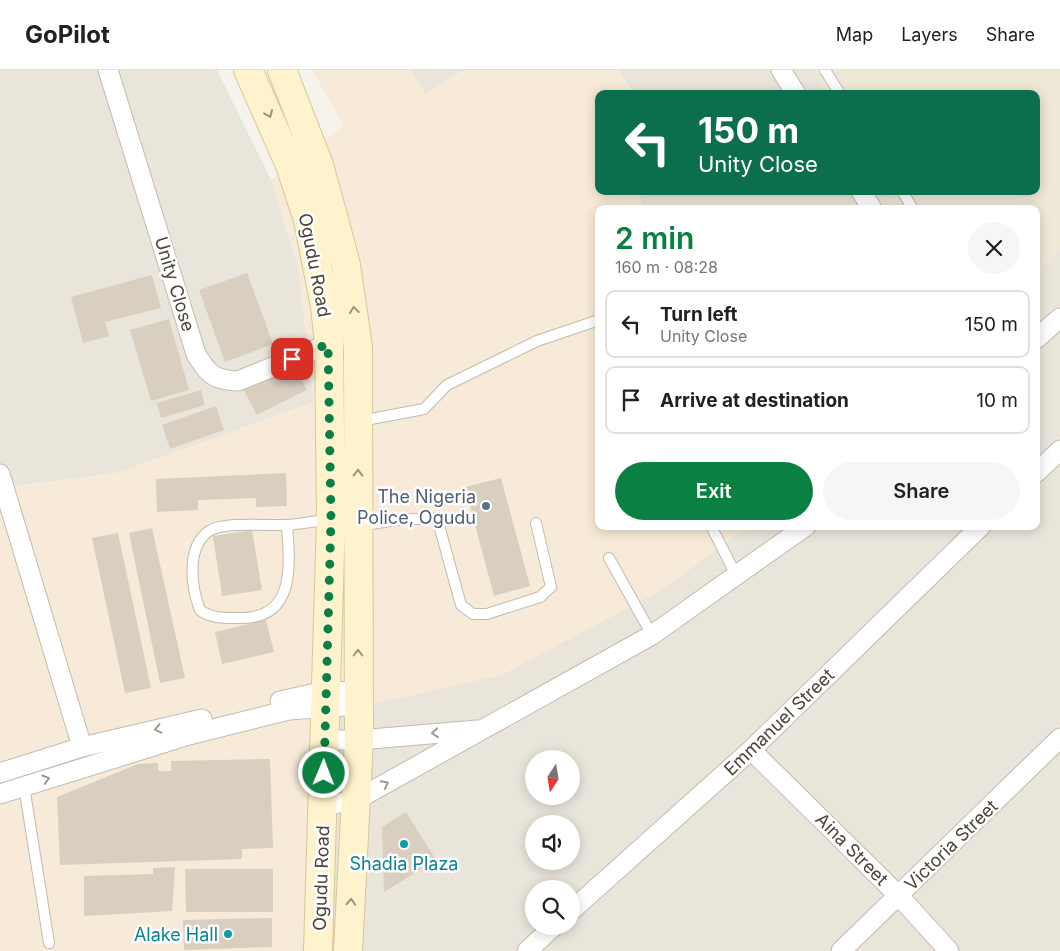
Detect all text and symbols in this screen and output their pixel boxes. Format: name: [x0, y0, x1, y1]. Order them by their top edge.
text: GoPilot: [25, 20, 110, 49]
text: Map: [836, 24, 873, 45]
text: Layers: [901, 24, 958, 45]
text: Share: [986, 24, 1035, 45]
one-way arrow: [262, 109, 273, 118]
text: 150 m: [698, 109, 799, 151]
icon: left: [615, 110, 680, 175]
text: Unity Close: [698, 151, 818, 177]
street label: Ogudu Road: [295, 211, 335, 319]
text: 2 min: [615, 220, 694, 256]
button: close: [968, 222, 1020, 274]
street label: Unity Close: [151, 234, 199, 334]
text: 160 m · 08:28: [615, 257, 718, 277]
text: Turn left: [660, 303, 738, 326]
one-way arrow: [349, 306, 360, 314]
icon: left: [617, 310, 645, 338]
text: 150 m: [965, 313, 1018, 336]
text: Unity Close: [660, 326, 747, 346]
pin: [271, 338, 313, 380]
icon: arrive: [278, 345, 306, 373]
icon: arrive: [617, 386, 645, 414]
text: Arrive at destination: [660, 389, 849, 412]
text: 10 m: [976, 389, 1018, 412]
button: Exit: [615, 462, 813, 520]
button: Share: [823, 462, 1020, 520]
one-way arrow: [353, 468, 363, 476]
place label: The Nigeria Police, Ogudu: [357, 486, 476, 528]
marker: The Nigeria Police, Ogudu: [480, 500, 492, 512]
one-way arrow: [353, 648, 364, 656]
street label: Emmanuel Street: [720, 664, 838, 780]
one-way arrow: [153, 723, 162, 734]
one-way arrow: [430, 728, 438, 739]
position arrow: [297, 746, 349, 798]
north arrow: [525, 750, 580, 805]
map controls: [525, 750, 580, 935]
one-way arrow: [42, 774, 50, 784]
one-way arrow: [380, 780, 389, 790]
street label: Victoria Street: [900, 795, 1002, 895]
street label: Aina Street: [812, 809, 893, 890]
button: sound: [525, 815, 580, 870]
street label: Ogudu Road: [309, 825, 333, 931]
marker: Shadia Plaza: [398, 838, 410, 850]
place label: Shadia Plaza: [350, 853, 458, 874]
button: search: [525, 880, 580, 935]
one-way arrow: [345, 898, 356, 906]
place label: Alake Hall: [134, 924, 218, 945]
marker: Alake Hall: [222, 928, 234, 940]

